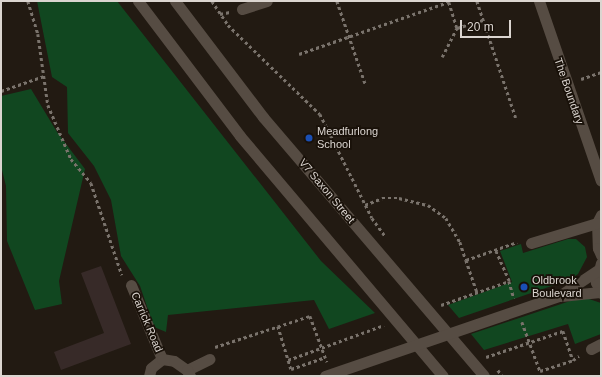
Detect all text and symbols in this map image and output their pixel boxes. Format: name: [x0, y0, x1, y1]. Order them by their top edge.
scale bar: [462, 12, 513, 38]
text: 20 m: [467, 20, 494, 34]
street label: The Boundary: [552, 56, 586, 126]
place label: Meadfurlong School: [317, 125, 378, 151]
marker: Meadfurlong School: [304, 133, 314, 143]
street label: V7 Saxon Street: [296, 156, 358, 226]
place label: Oldbrook Boulevard: [532, 274, 582, 300]
marker: Oldbrook Boulevard: [519, 282, 529, 292]
street label: Carrick Road: [128, 290, 166, 354]

